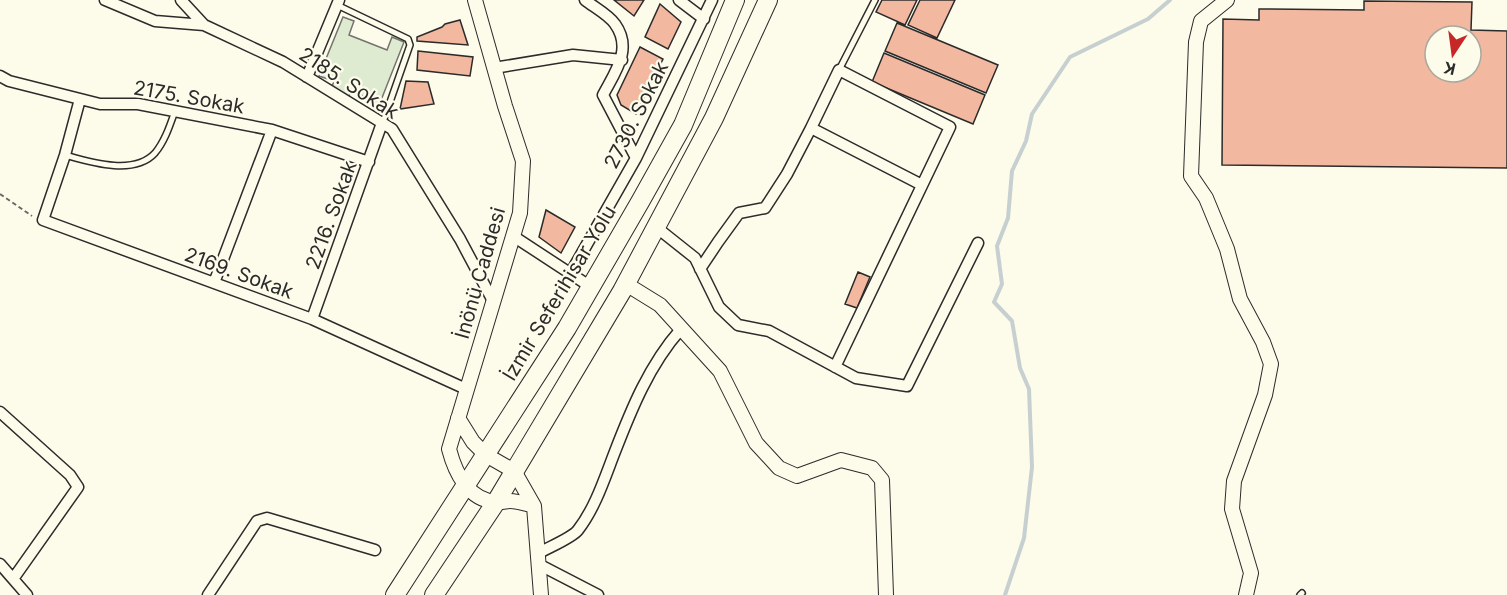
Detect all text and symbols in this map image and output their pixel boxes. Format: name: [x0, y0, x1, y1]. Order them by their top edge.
north arrow: [1423, 24, 1483, 84]
street label: 2185. Sokak: [295, 42, 403, 124]
street label: 2730. Sokak: [599, 57, 673, 173]
text: K: [1441, 57, 1457, 80]
street label: 2175. Sokak: [132, 75, 246, 119]
street label: 2216. Sokak: [300, 157, 362, 273]
street label: İzmir Seferihisar Yolu: [496, 201, 621, 385]
street label: İnönü Caddesi: [449, 204, 510, 342]
street label: 2169. Sokak: [181, 242, 297, 304]

